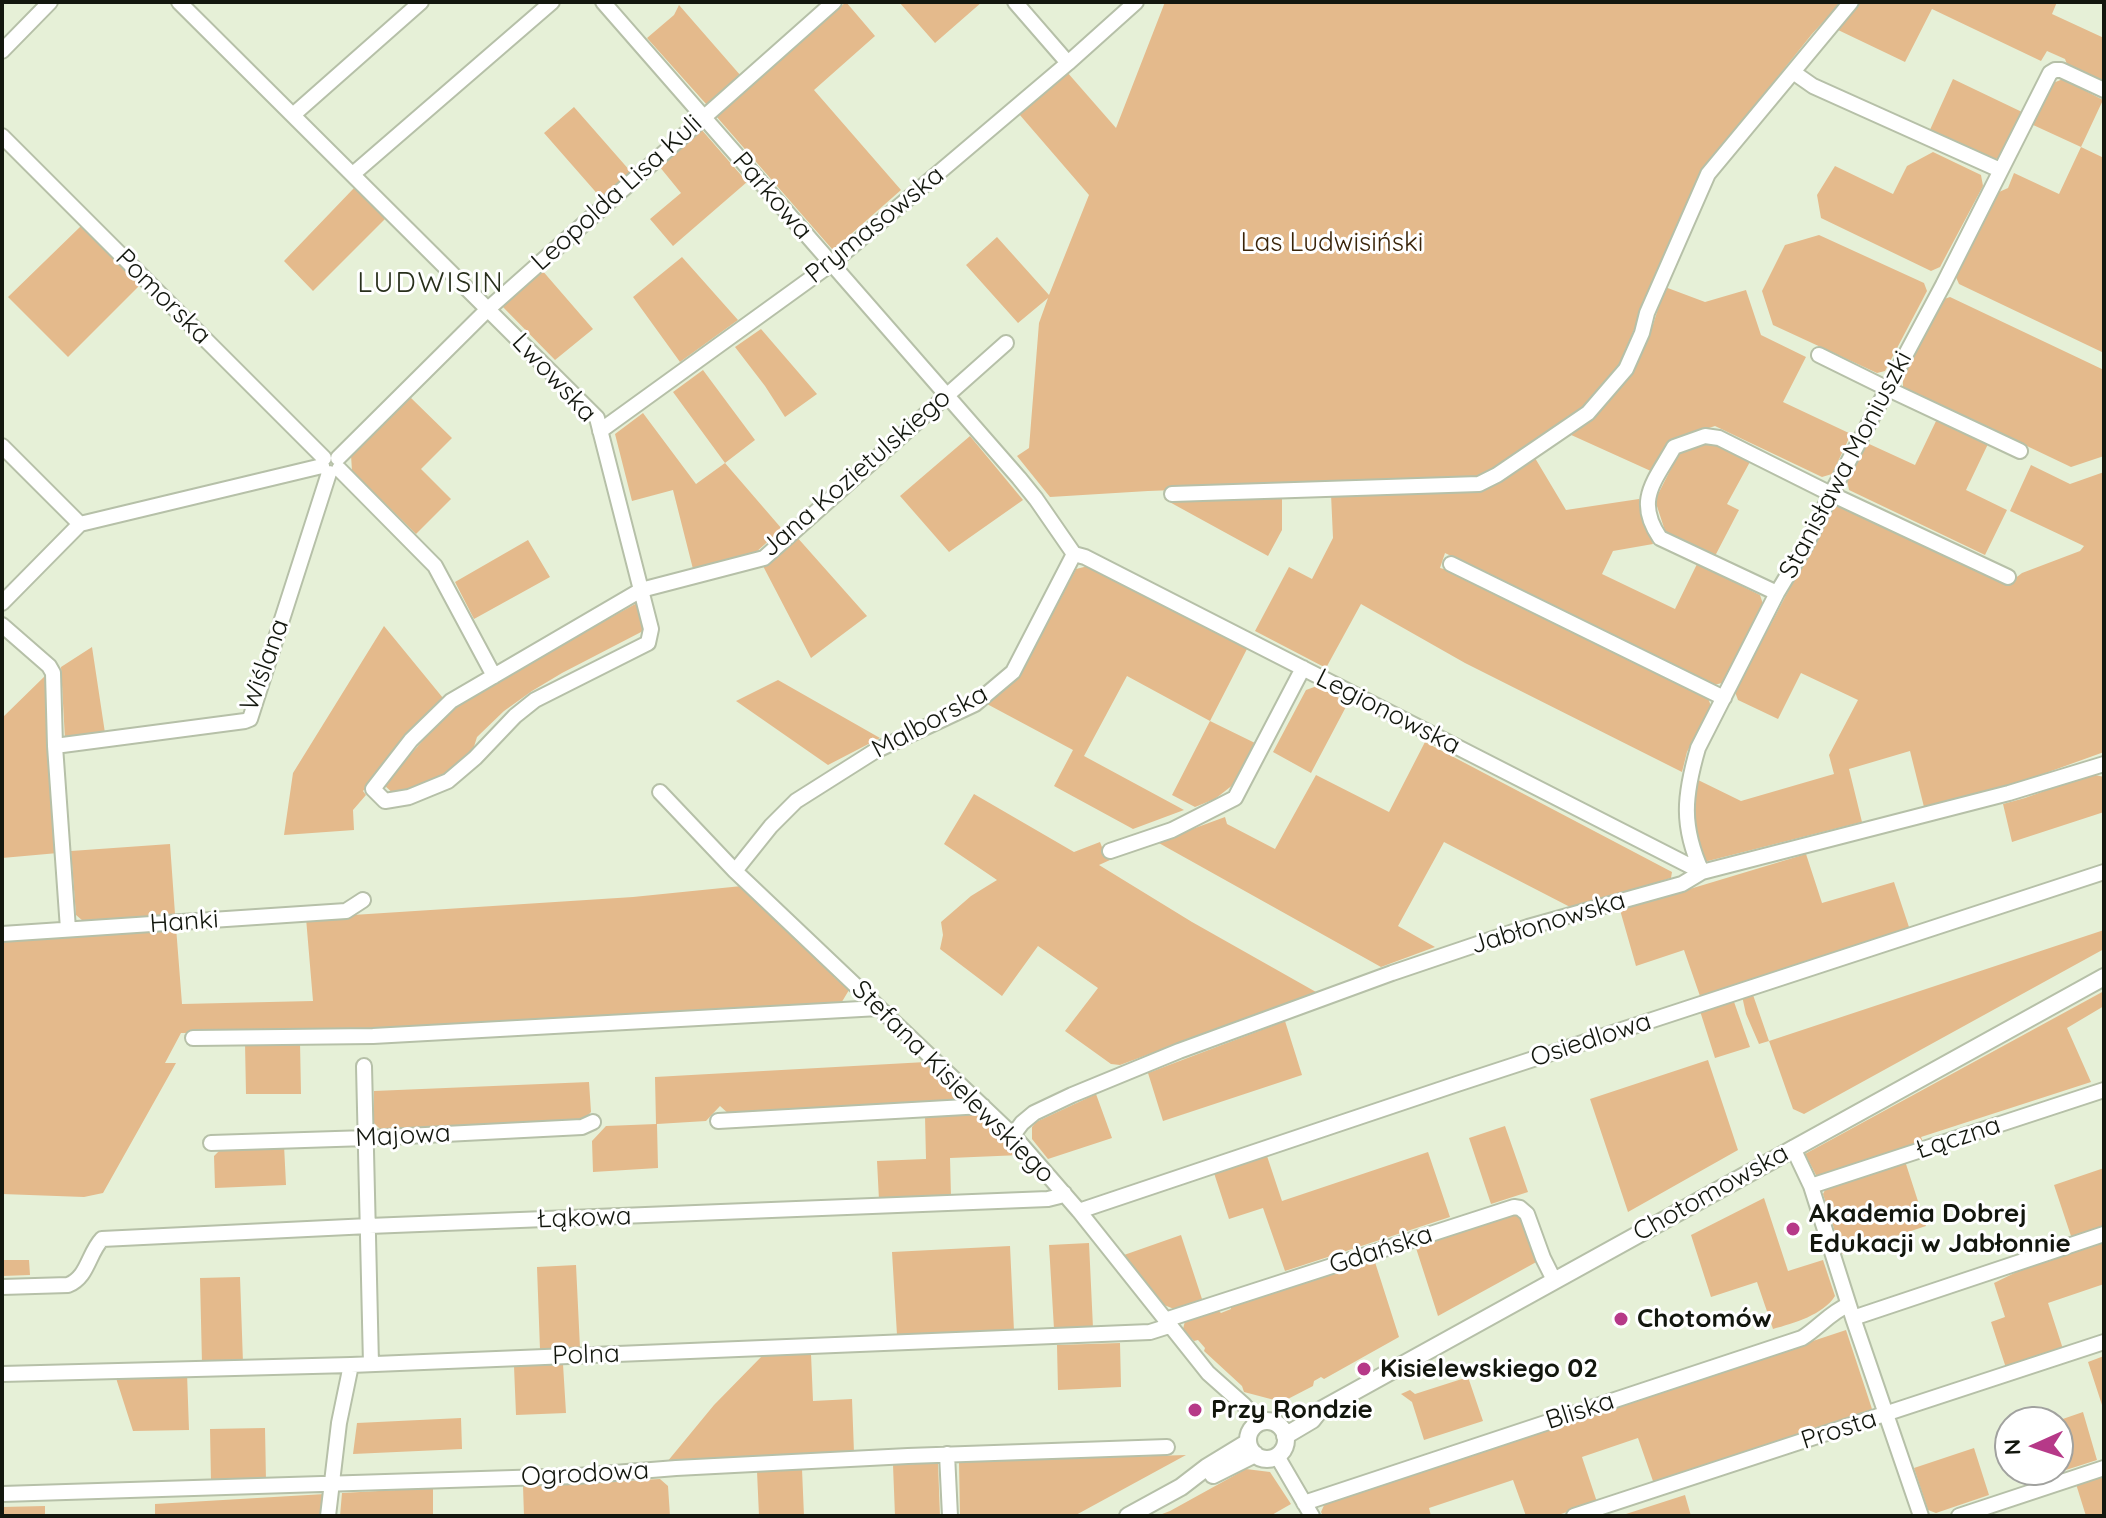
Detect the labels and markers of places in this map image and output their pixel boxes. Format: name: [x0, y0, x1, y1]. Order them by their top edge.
place label: Akademia Dobrej Edukacji w Jabłonnie: [1809, 1198, 2071, 1260]
marker: Akademia Dobrej Edukacji w Jabłonnie: [1784, 1220, 1802, 1238]
place label: Chotomów: [1637, 1303, 1772, 1335]
marker: Chotomów: [1612, 1310, 1630, 1328]
place label: Kisielewskiego 02: [1380, 1353, 1598, 1385]
marker: Kisielewskiego 02: [1355, 1360, 1373, 1378]
place label: Przy Rondzie: [1211, 1394, 1373, 1426]
marker: Przy Rondzie: [1186, 1401, 1204, 1419]

